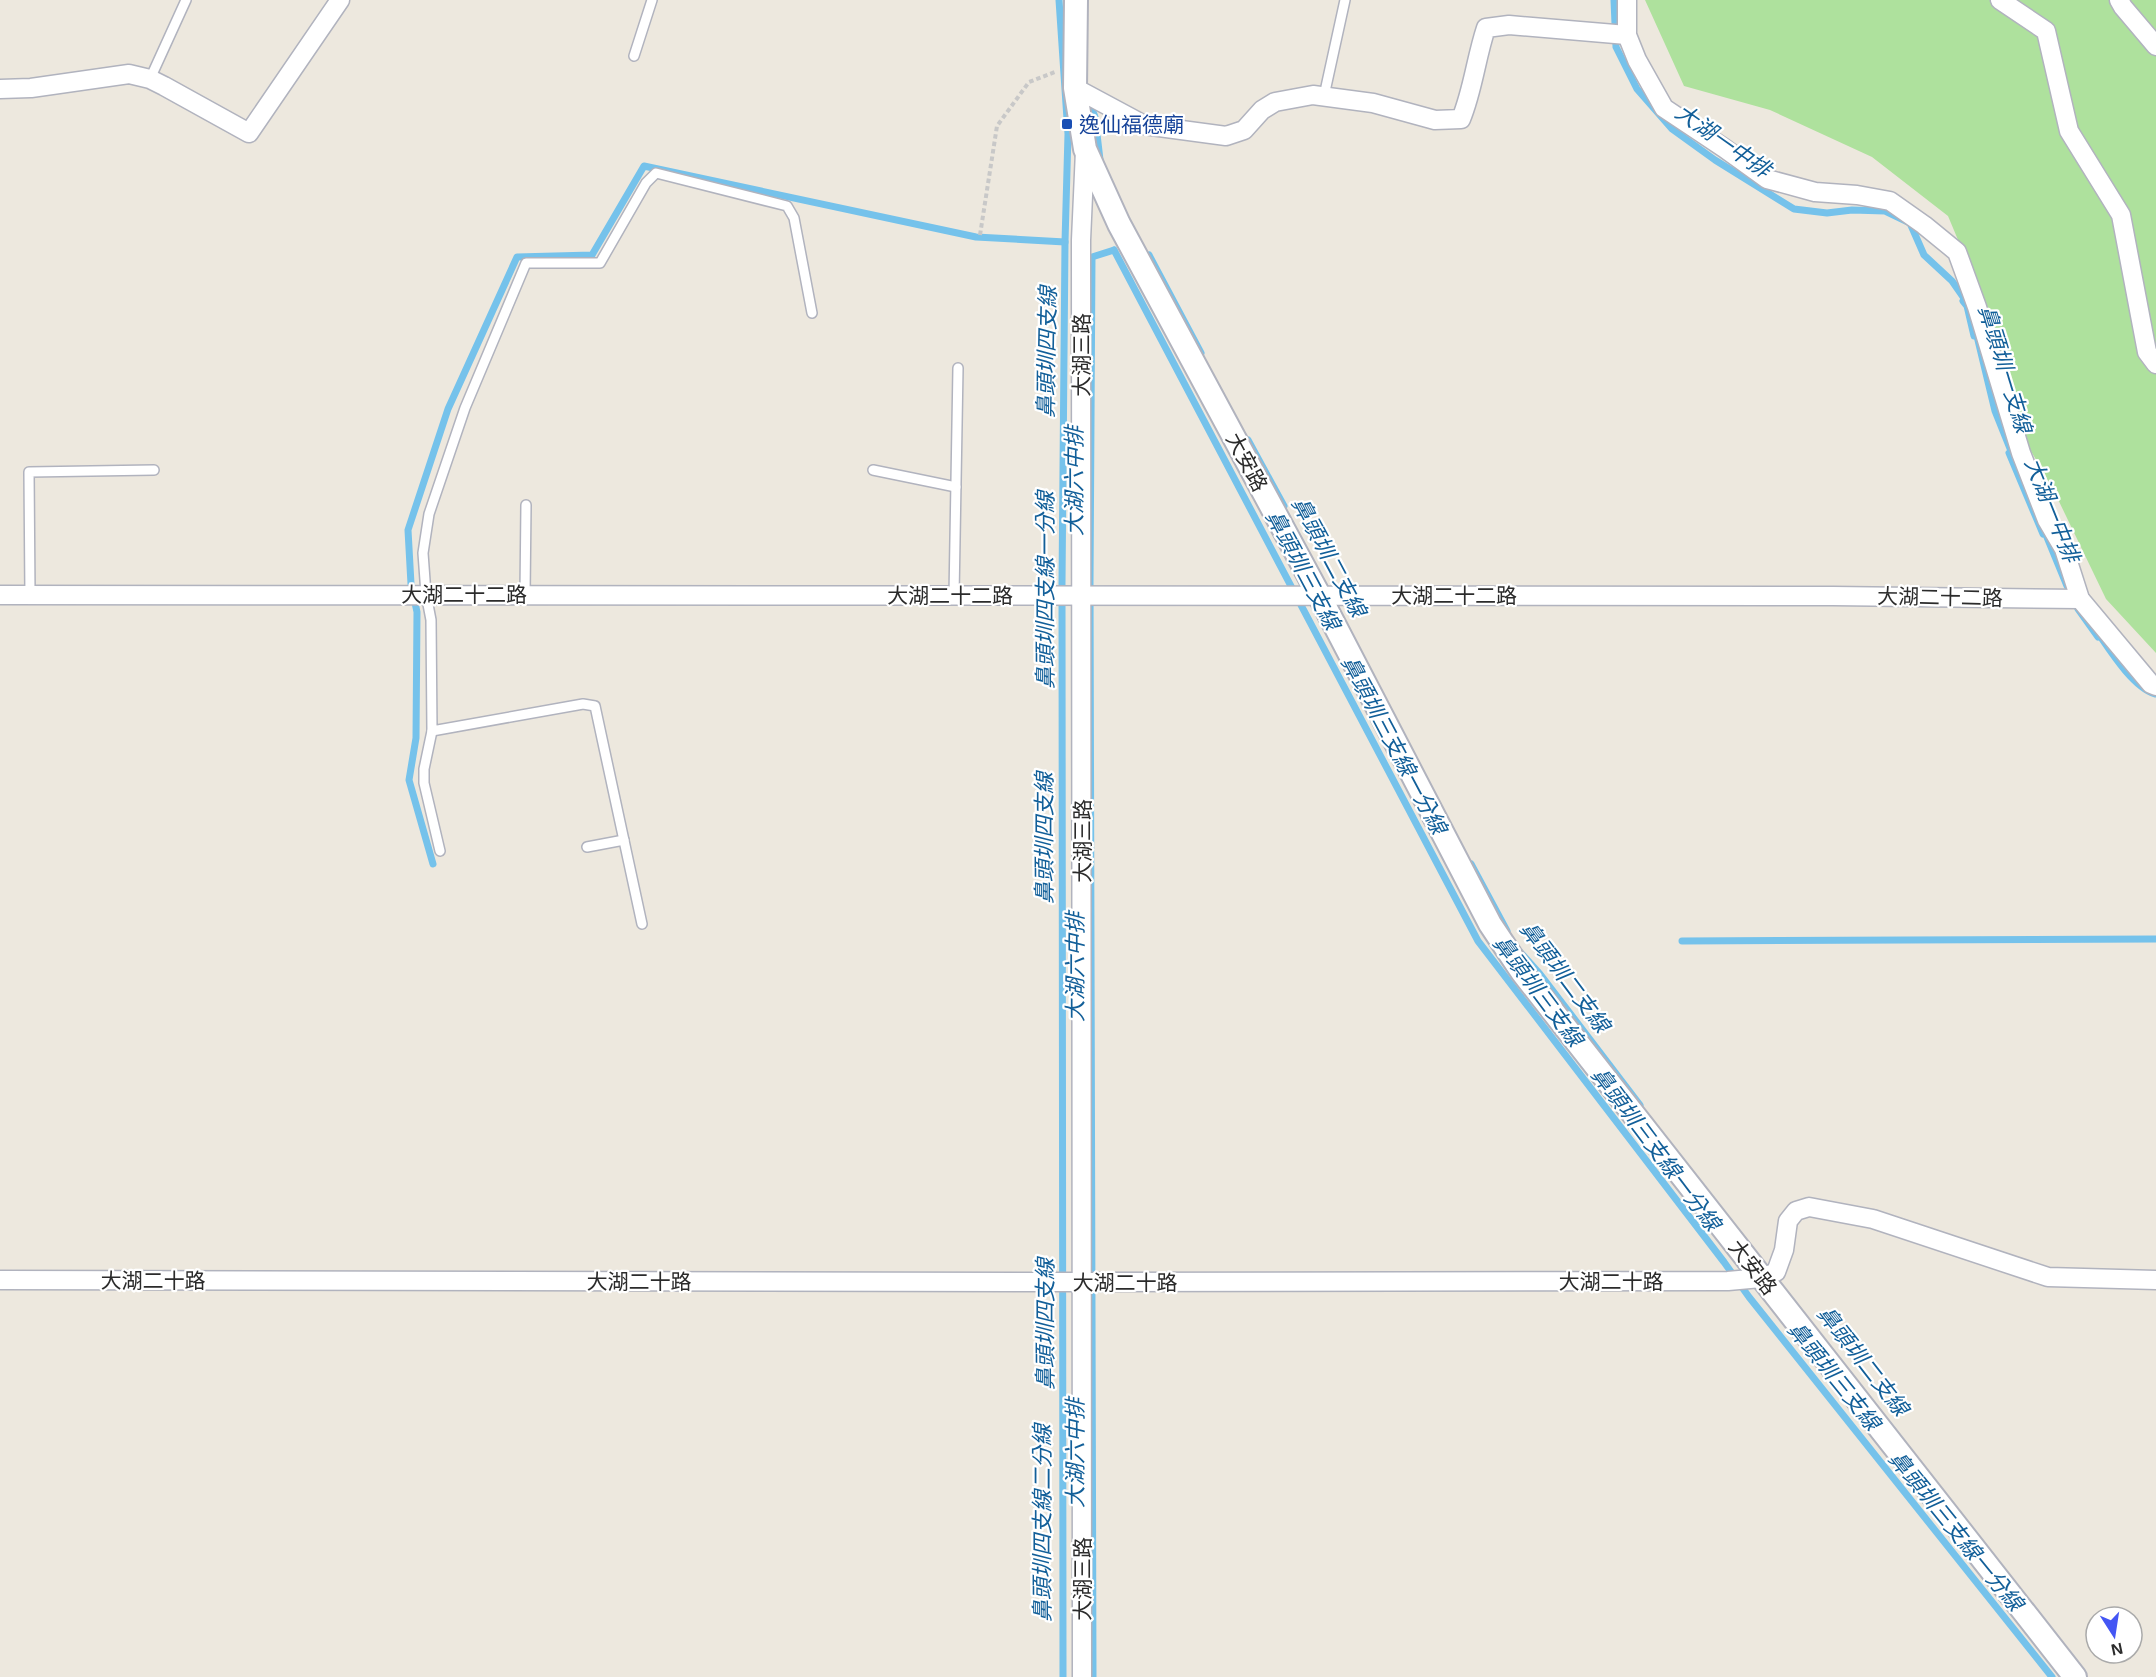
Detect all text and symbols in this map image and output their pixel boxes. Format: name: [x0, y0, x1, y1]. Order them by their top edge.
water label: 大湖一中排: [1671, 99, 1778, 185]
place label: 逸仙福德廟: [1079, 113, 1184, 136]
marker: 逸仙福德廟: [1060, 117, 1074, 131]
water label: 鼻頭圳四支線: [1033, 283, 1061, 418]
water label: 鼻頭圳一支線: [1974, 302, 2037, 439]
street label: 大湖三路: [1070, 313, 1093, 397]
water label: 大湖六中排: [1062, 423, 1087, 536]
street label: 大安路: [1222, 429, 1272, 495]
water label: 大湖一中排: [2020, 454, 2085, 568]
water label: 鼻頭圳四支線一分線: [1033, 488, 1058, 689]
water label: 鼻頭圳二支線: [1287, 493, 1372, 624]
water label: 鼻頭圳三支線: [1261, 506, 1346, 637]
street label: 大湖二十二路: [401, 583, 527, 606]
street label: 大湖二十二路: [887, 584, 1013, 607]
street label: 大湖二十二路: [1391, 584, 1517, 607]
street label: 大湖二十二路: [1877, 584, 2003, 610]
water label: 鼻頭圳三支線一分線: [1336, 652, 1453, 841]
water label: 鼻頭圳四支線: [1032, 769, 1057, 904]
street label: 大湖三路: [1071, 799, 1094, 883]
water label: 大湖六中排: [1063, 909, 1088, 1022]
water label: 鼻頭圳二支線: [1515, 917, 1617, 1040]
water label: 鼻頭圳三支線: [1488, 931, 1590, 1054]
water label: 鼻頭圳三支線一分線: [1586, 1062, 1727, 1238]
street label: 大安路: [1725, 1235, 1781, 1299]
water label: 鼻頭圳四支線: [1033, 1255, 1058, 1390]
street label: 大湖二十路: [101, 1269, 206, 1292]
street label: 大湖二十路: [587, 1270, 692, 1293]
street label: 大湖二十路: [1559, 1270, 1664, 1293]
street label: 大湖二十路: [1073, 1271, 1178, 1294]
water label: 鼻頭圳二支線: [1813, 1301, 1915, 1423]
water label: 鼻頭圳三支線: [1783, 1317, 1887, 1437]
water label: 大湖六中排: [1063, 1395, 1088, 1508]
water label: 鼻頭圳四支線二分線: [1030, 1421, 1055, 1622]
water label: 鼻頭圳三支線一分線: [1884, 1446, 2030, 1618]
street label: 大湖三路: [1071, 1537, 1094, 1621]
north arrow: [2084, 1605, 2144, 1665]
text: N: [2110, 1640, 2124, 1659]

